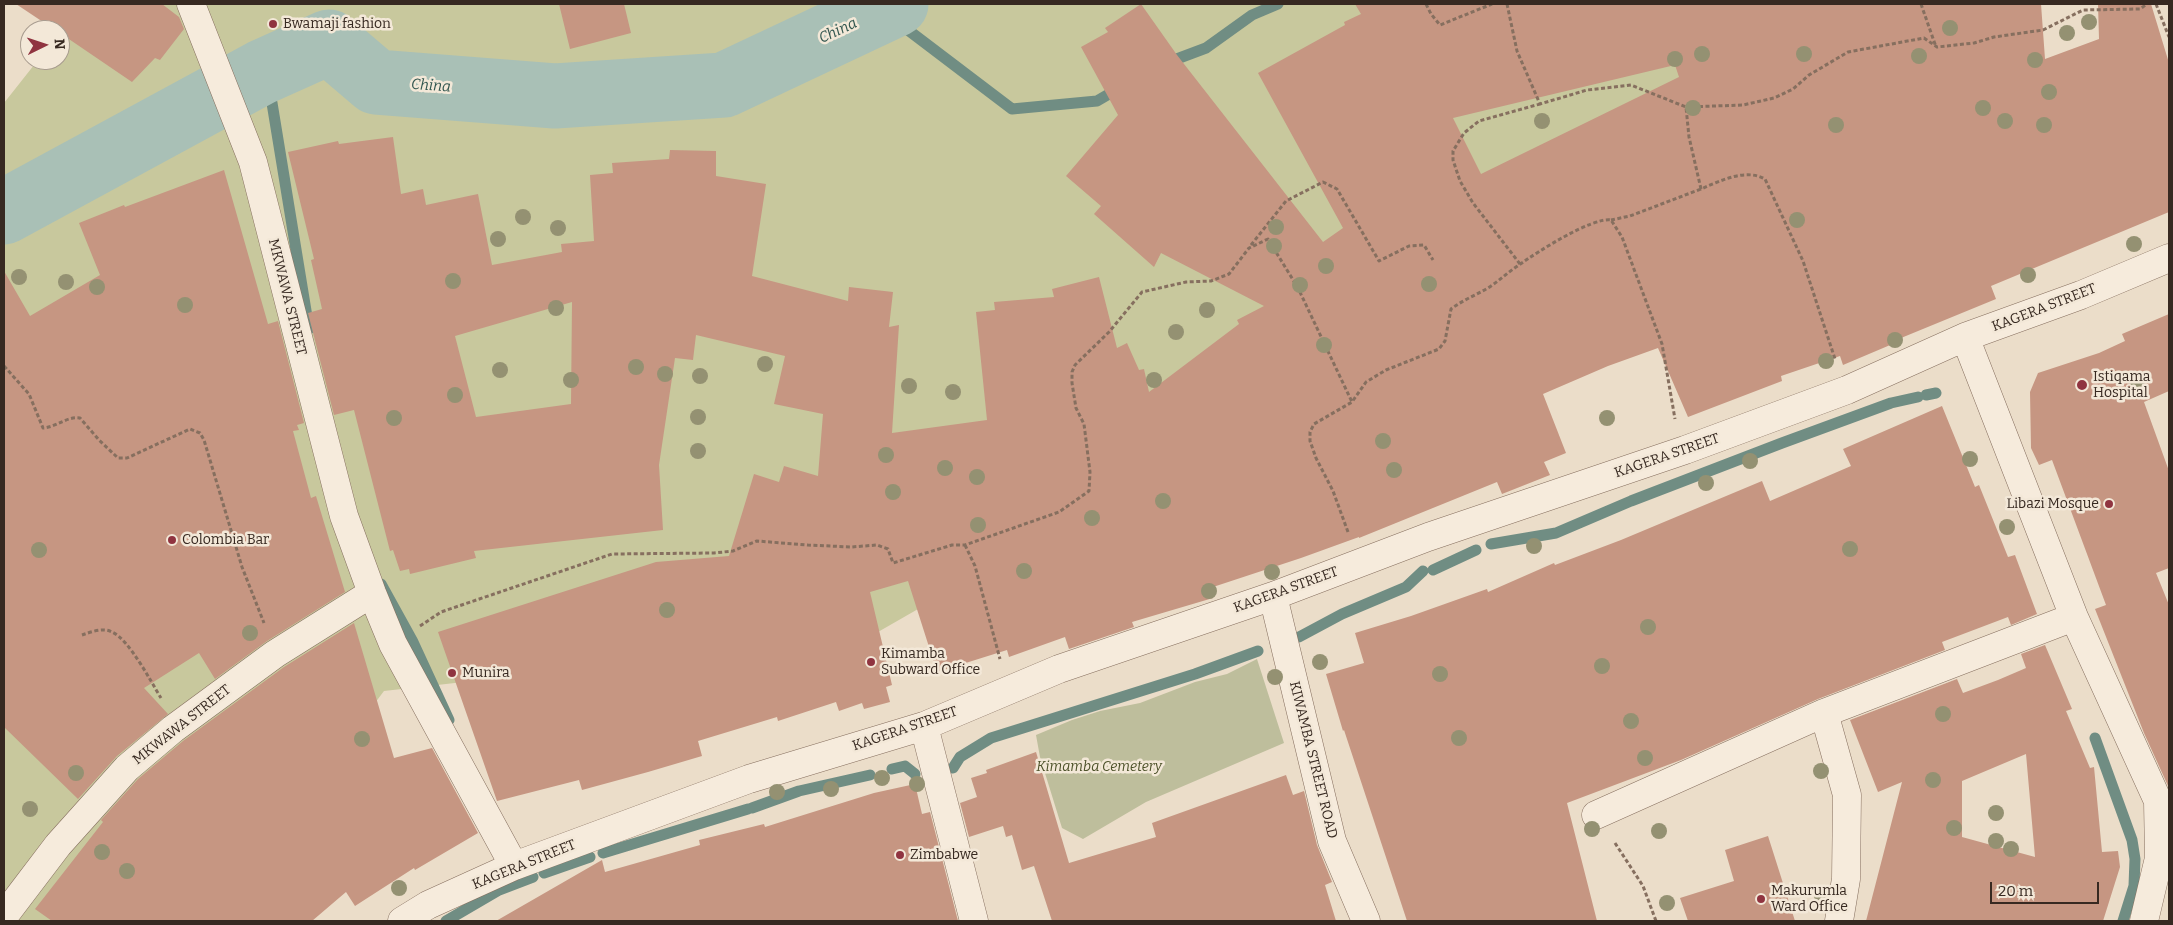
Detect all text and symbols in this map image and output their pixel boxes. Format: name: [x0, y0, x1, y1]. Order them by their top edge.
water label: China: [816, 14, 860, 48]
place label: Bwamaji fashion: [283, 16, 391, 32]
marker: Bwamaji fashion: [267, 18, 279, 30]
north arrow: [20, 20, 70, 70]
text: N: [51, 38, 68, 50]
water label: China: [410, 76, 452, 96]
street label: MKWAWA STREET: [264, 237, 310, 357]
street label: KAGERA STREET: [1990, 280, 2098, 336]
place label: Istiqama Hospital: [2093, 369, 2150, 402]
marker: Istiqama Hospital: [2075, 378, 2089, 392]
street label: KAGERA STREET: [1612, 430, 1722, 482]
place label: Libazi Mosque: [2006, 496, 2099, 512]
marker: Libazi Mosque: [2103, 498, 2115, 510]
place label: Colombia Bar: [182, 532, 269, 548]
marker: Colombia Bar: [166, 534, 178, 546]
street label: KAGERA STREET: [1231, 563, 1341, 617]
place label: Kimamba Subward Office: [881, 646, 980, 679]
marker: Kimamba Subward Office: [865, 656, 877, 668]
place label: Munira: [462, 665, 510, 681]
marker: Munira: [446, 667, 458, 679]
street label: KIWAMBA STREET ROAD: [1285, 680, 1341, 840]
street label: MKWAWA STREET: [130, 682, 234, 768]
street label: KAGERA STREET: [850, 703, 960, 755]
park label: Kimamba Cemetery: [1036, 759, 1162, 775]
street label: KAGERA STREET: [470, 837, 578, 893]
place label: Zimbabwe: [910, 847, 978, 863]
marker: Zimbabwe: [894, 849, 906, 861]
scale bar: [1993, 872, 2102, 904]
text: 20 m: [1998, 882, 2033, 900]
place label: Makurumla Ward Office: [1771, 883, 1848, 916]
marker: Makurumla Ward Office: [1755, 893, 1767, 905]

